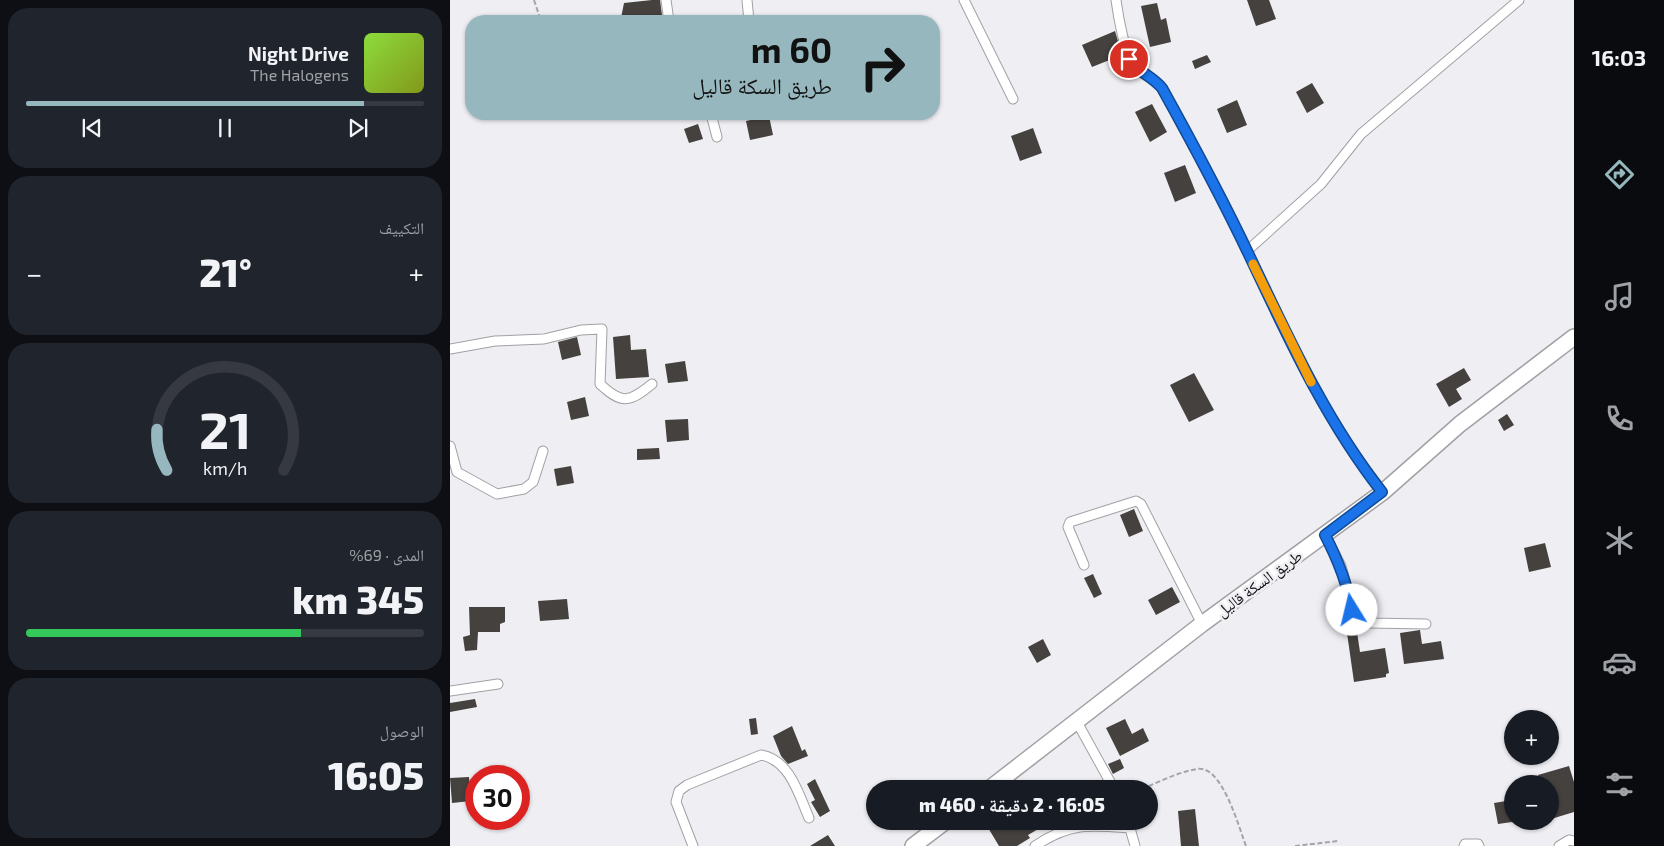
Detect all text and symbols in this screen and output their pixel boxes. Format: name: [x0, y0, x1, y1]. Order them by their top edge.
text: 60 m: [751, 28, 832, 70]
icon: right: [850, 35, 915, 100]
pin: [1108, 38, 1150, 80]
text: Night Drive: [248, 42, 349, 65]
text: 16:03: [1592, 44, 1646, 70]
icon: arrive: [1115, 45, 1143, 73]
text: The Halogens: [250, 65, 349, 84]
text: طريق السكة قاليل: [692, 72, 832, 98]
icon: previous: [78, 114, 106, 142]
icon: pause: [211, 114, 239, 142]
icon: next: [344, 114, 372, 142]
icon: directions: [1602, 157, 1637, 192]
text: التكييف: [379, 218, 424, 237]
text: 21°: [199, 249, 252, 295]
text: −: [26, 256, 42, 290]
text: +: [409, 256, 424, 290]
icon: music: [1602, 279, 1637, 314]
text: 21: [199, 397, 251, 459]
icon: phone: [1602, 401, 1637, 436]
text: km/h: [203, 457, 247, 479]
icon: climate: [1602, 523, 1637, 558]
text: المدى · 69%: [349, 545, 424, 564]
street label: طريق السكة قاليل: [1212, 545, 1307, 622]
text: 345 km: [292, 576, 424, 622]
position arrow: [1325, 583, 1377, 635]
icon: car: [1602, 645, 1637, 680]
map controls: [1504, 710, 1559, 830]
button: +: [1504, 710, 1559, 765]
text: الوصول: [380, 721, 424, 740]
text: 16:05: [328, 752, 424, 798]
speed limit sign: 30: [465, 765, 530, 830]
icon: filters: [1602, 767, 1637, 802]
button: −: [1504, 775, 1559, 830]
text: 16:05 · 2 دقيقة · 460 m: [919, 793, 1105, 816]

